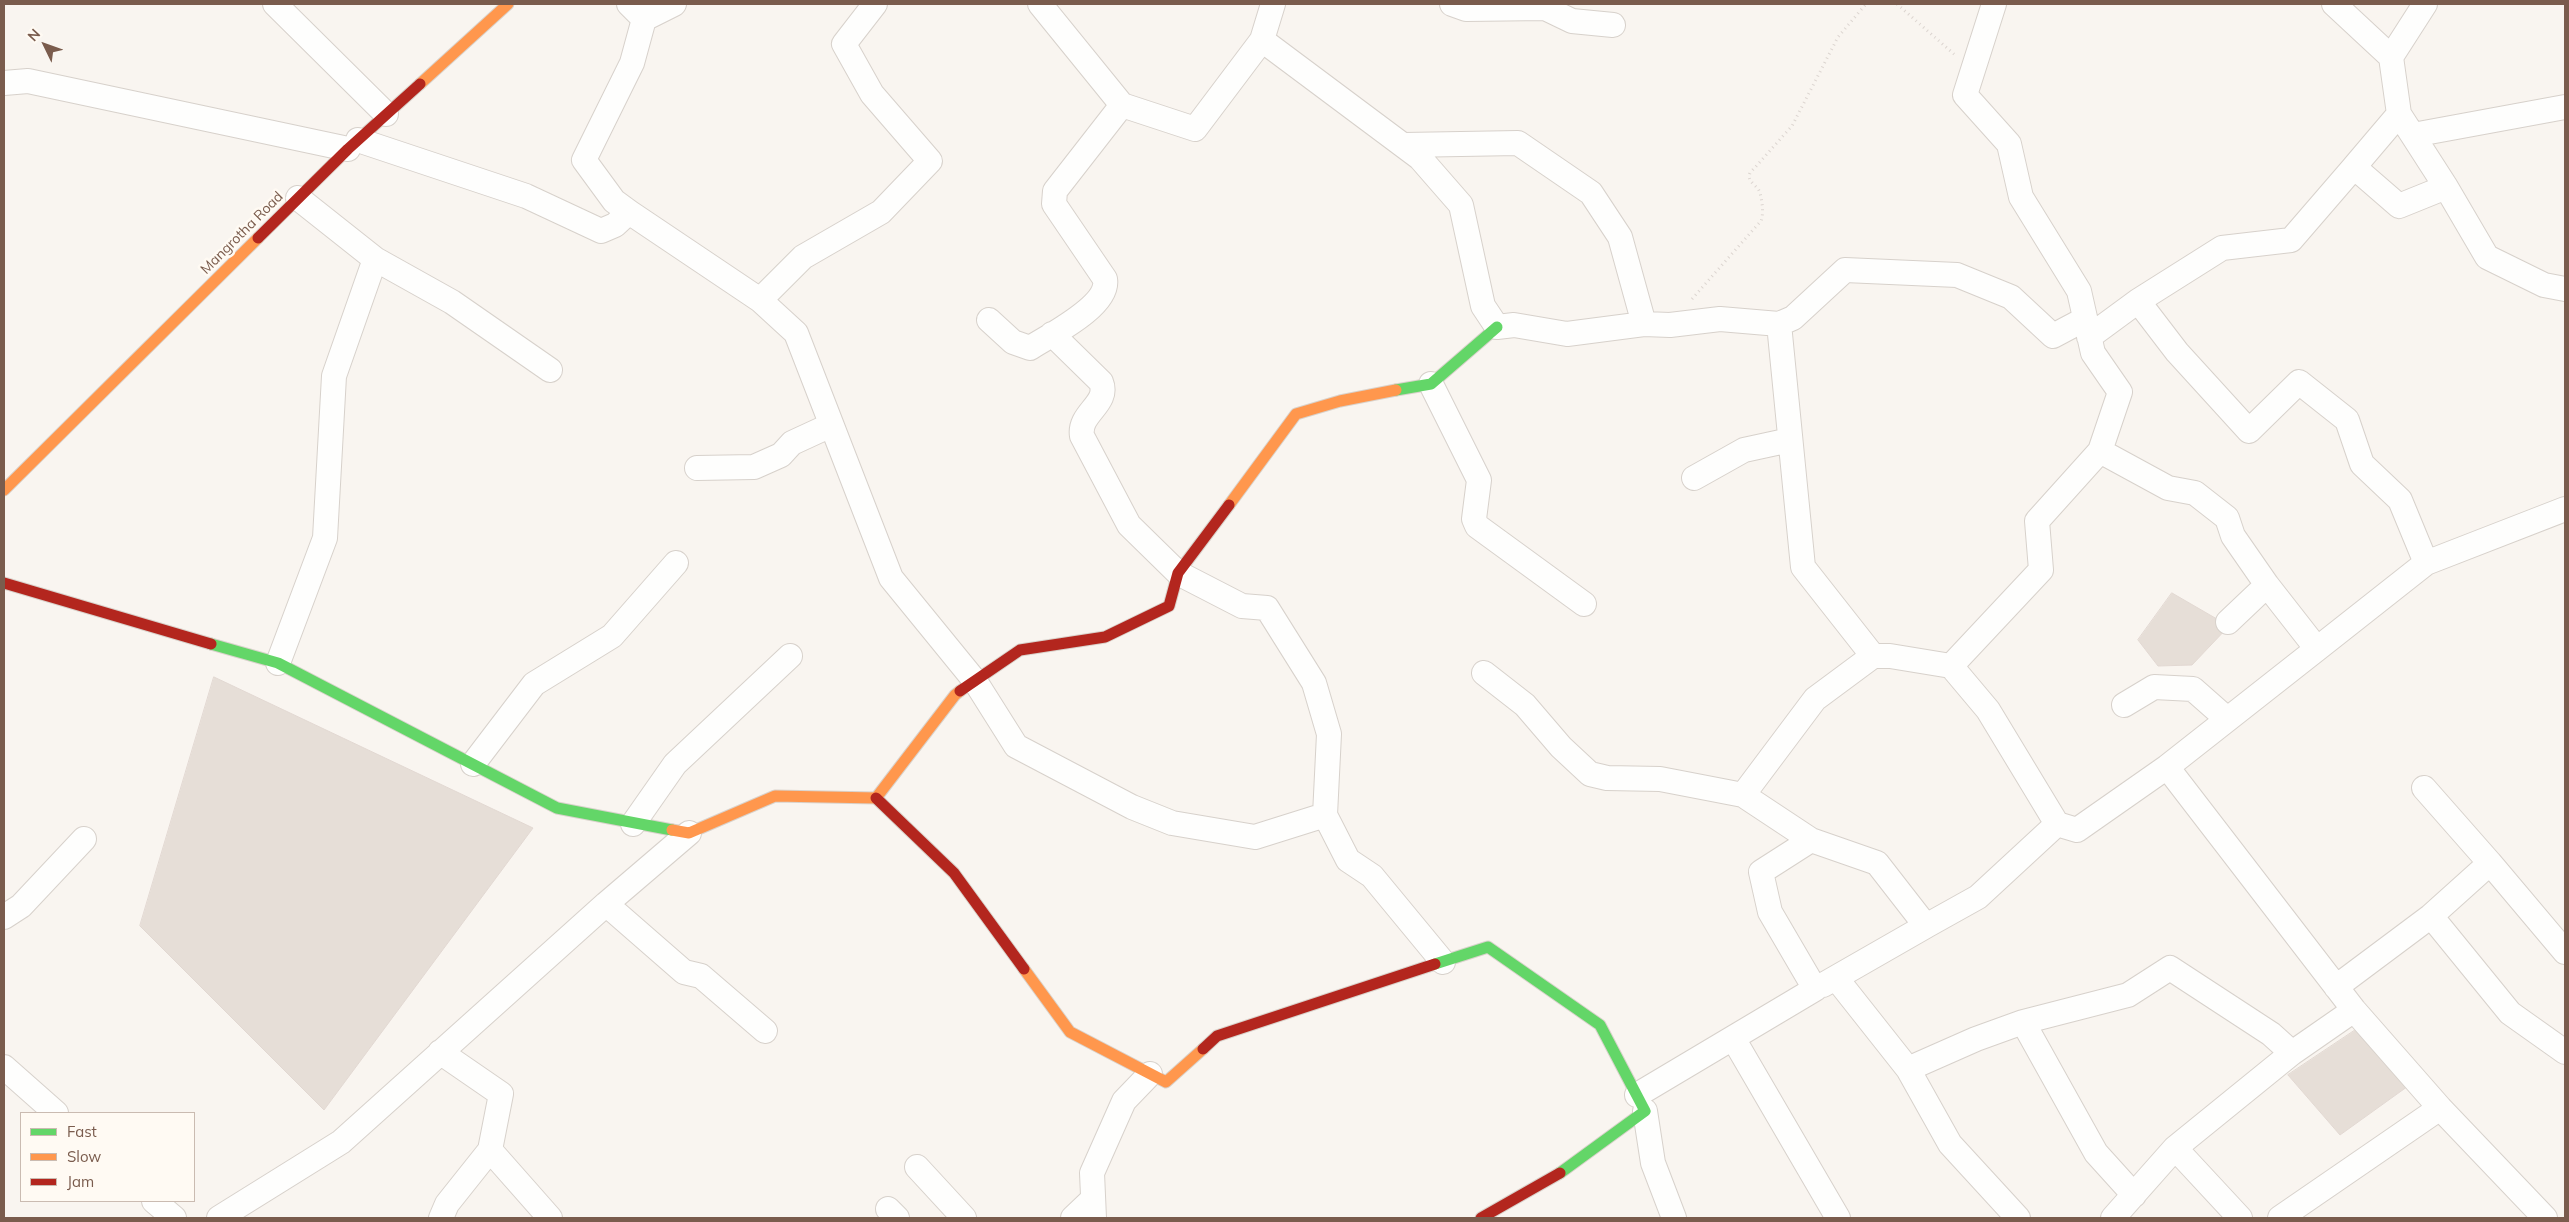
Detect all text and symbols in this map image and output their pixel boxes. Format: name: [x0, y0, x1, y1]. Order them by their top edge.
north arrow: [20, 20, 70, 70]
text: N: [24, 25, 44, 45]
street label: Mangrotha Road: [197, 188, 287, 278]
legend: [20, 1112, 195, 1202]
text: Fast: [67, 1122, 97, 1141]
text: Slow: [67, 1147, 101, 1166]
text: Jam: [67, 1172, 94, 1191]

